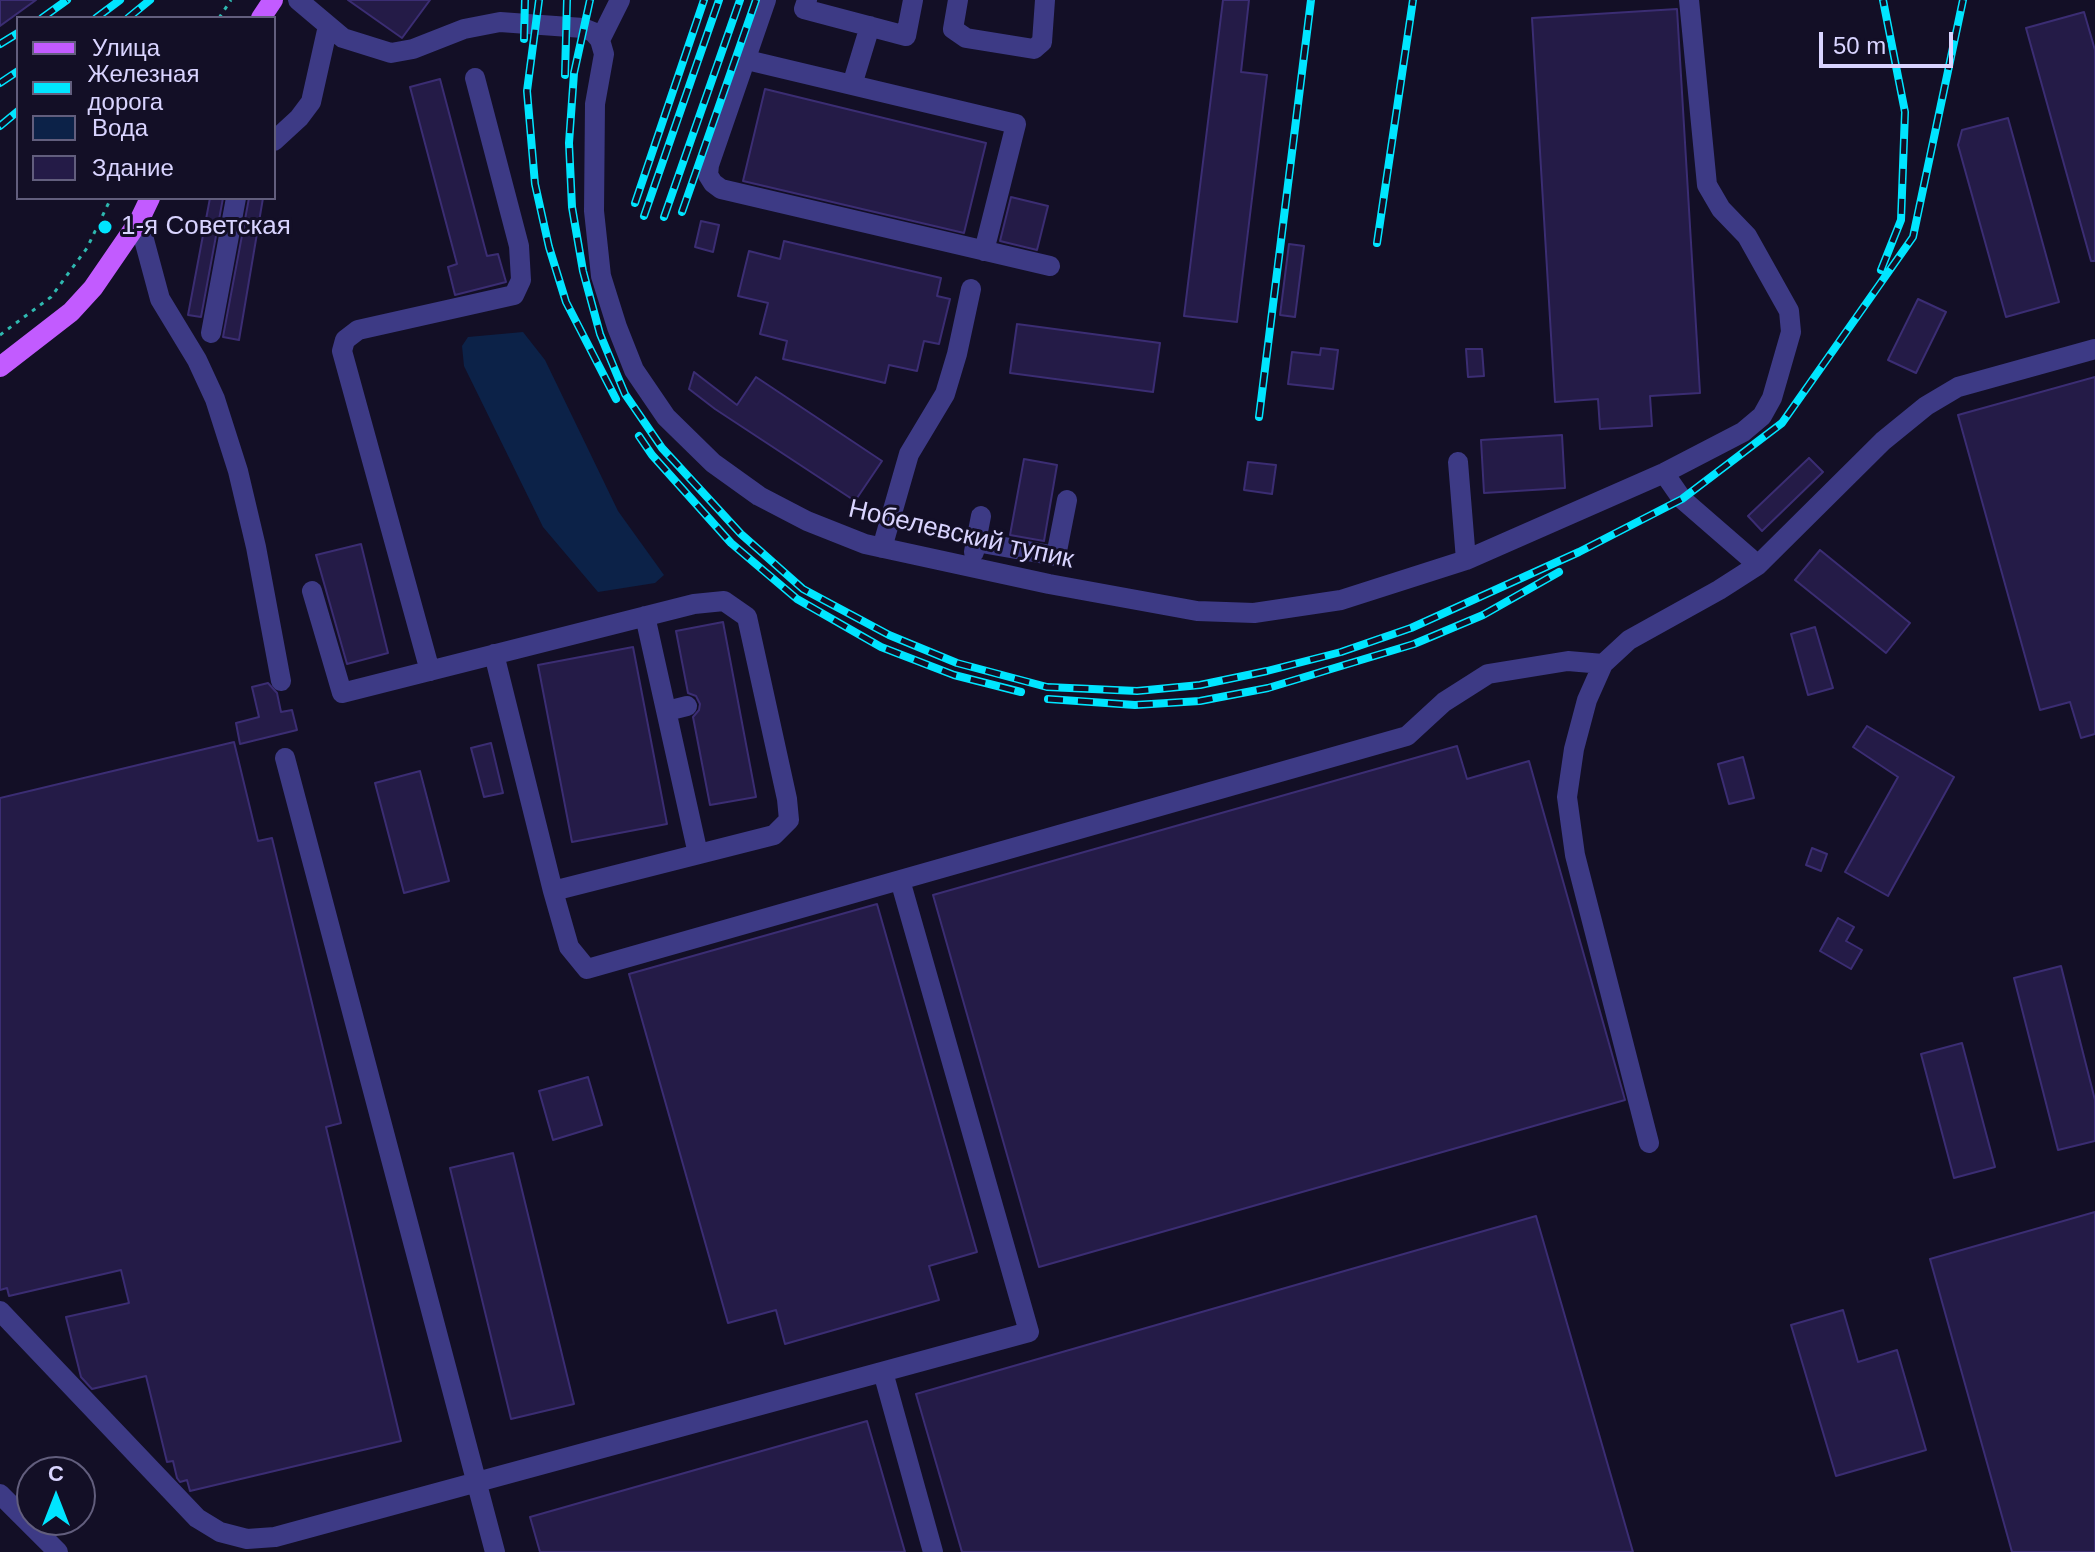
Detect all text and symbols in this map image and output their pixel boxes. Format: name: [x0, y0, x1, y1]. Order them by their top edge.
legend: [16, 16, 276, 200]
scale bar: [1823, 16, 1957, 66]
text: 50 m: [1833, 32, 1886, 59]
text: Улица: [92, 34, 160, 61]
text: Железная дорога: [88, 60, 199, 115]
text: Вода: [92, 114, 148, 141]
text: Здание: [92, 154, 174, 181]
place label: 1-я Советская: [121, 211, 291, 243]
marker: 1-я Советская: [96, 218, 114, 236]
street label: Нобелевский тупик: [845, 494, 1077, 576]
north arrow: [16, 1456, 96, 1536]
text: С: [48, 1461, 64, 1486]

